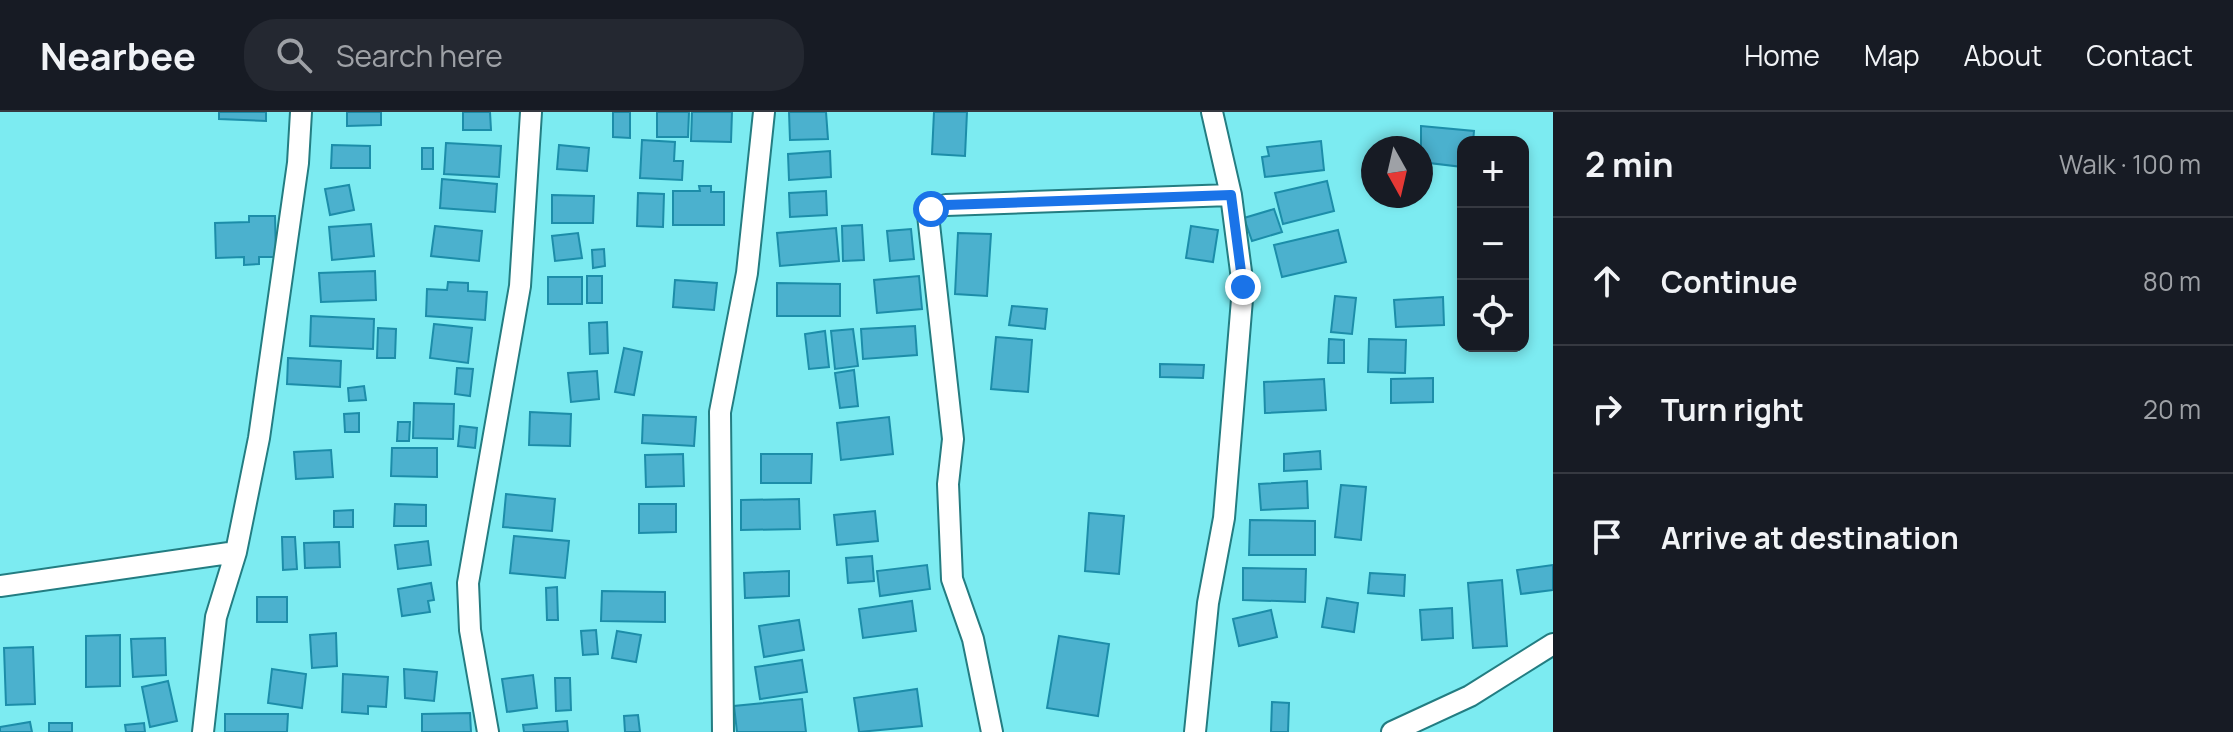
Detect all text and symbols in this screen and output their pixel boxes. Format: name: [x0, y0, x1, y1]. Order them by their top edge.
search box: [244, 19, 804, 91]
text: Nearbee: [40, 29, 196, 81]
icon: search: [272, 33, 316, 77]
text: Search here: [336, 35, 503, 76]
text: Home: [1744, 36, 1820, 74]
text: Map: [1864, 36, 1920, 74]
text: About: [1964, 36, 2042, 74]
text: Contact: [2086, 36, 2193, 74]
north arrow: [1361, 136, 1433, 208]
map controls: [1457, 136, 1529, 352]
button: +: [1457, 136, 1529, 208]
text: 2 min: [1585, 141, 1673, 187]
text: Walk · 100 m: [2059, 146, 2201, 182]
route start: [913, 191, 949, 227]
button: −: [1457, 208, 1529, 280]
icon: ahead: [1585, 259, 1629, 303]
text: Continue: [1661, 261, 1797, 302]
text: 80 m: [2143, 263, 2201, 299]
route end: [1225, 269, 1261, 305]
button: locate: [1457, 280, 1529, 352]
icon: right: [1585, 387, 1629, 431]
text: Turn right: [1661, 389, 1804, 430]
text: 20 m: [2143, 391, 2201, 427]
icon: arrive: [1585, 515, 1629, 559]
text: Arrive at destination: [1661, 517, 1959, 558]

